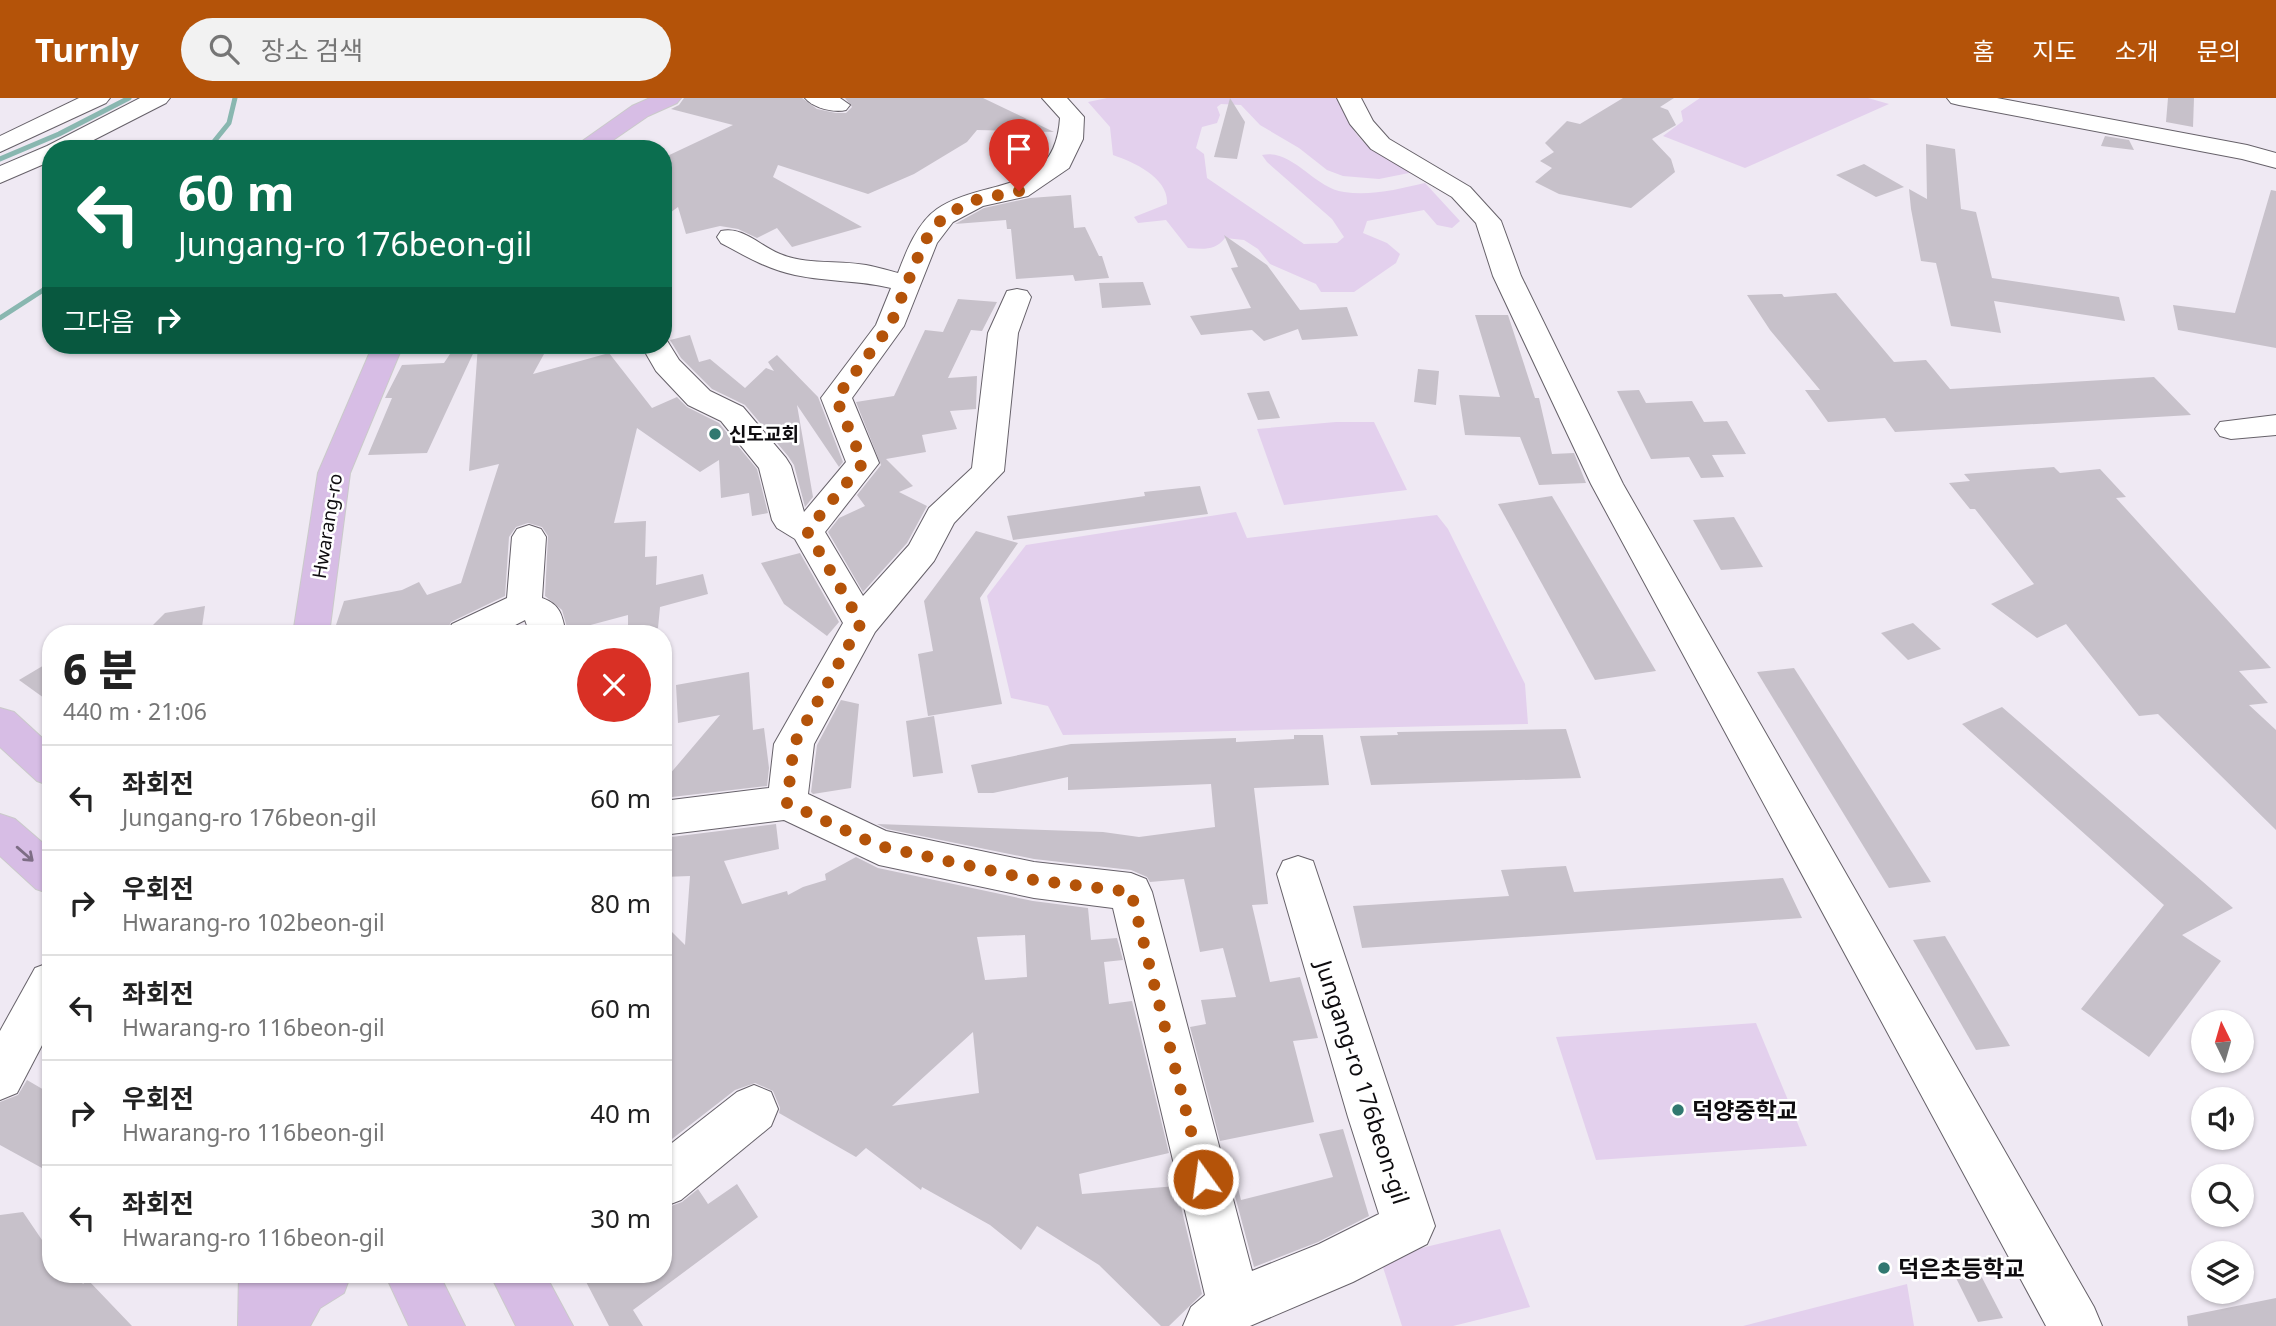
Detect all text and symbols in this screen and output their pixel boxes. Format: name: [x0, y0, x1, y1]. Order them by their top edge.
search box: [181, 18, 671, 81]
text: Turnly: [35, 27, 139, 72]
icon: search: [205, 30, 243, 68]
text: 장소 검색: [261, 32, 363, 68]
text: 홈: [1972, 34, 1994, 67]
text: 지도: [2032, 34, 2077, 67]
text: 소개: [2115, 34, 2159, 67]
text: 문의: [2197, 34, 2241, 67]
pin: [989, 119, 1049, 191]
icon: arrive: [1000, 130, 1038, 168]
text: 60 m: [178, 159, 295, 225]
icon: left: [63, 168, 154, 259]
text: Jungang-ro 176beon-gil: [178, 222, 532, 265]
icon: right: [149, 301, 187, 339]
text: 그다음: [63, 303, 135, 339]
place label: 신도교회: [729, 421, 799, 447]
marker: 신도교회: [707, 426, 723, 442]
street label: Hwarang-ro: [306, 471, 348, 581]
text: 6 분: [63, 640, 137, 697]
button: close: [577, 648, 651, 722]
text: 440 m · 21:06: [63, 695, 207, 727]
text: 좌회전: [122, 765, 194, 801]
icon: left: [63, 779, 101, 817]
text: 60 m: [590, 780, 651, 816]
text: Jungang-ro 176beon-gil: [122, 801, 377, 833]
one-way arrow: [16, 846, 34, 862]
text: 우회전: [122, 870, 194, 906]
icon: right: [63, 884, 101, 922]
text: 80 m: [590, 885, 651, 921]
text: Hwarang-ro 102beon-gil: [122, 906, 385, 938]
street label: Jungang-ro 176beon-gil: [1308, 954, 1418, 1208]
text: 좌회전: [122, 975, 194, 1011]
icon: left: [63, 989, 101, 1027]
text: 60 m: [590, 990, 651, 1026]
north arrow: [2191, 1010, 2254, 1073]
map controls: [2191, 1010, 2254, 1304]
text: Hwarang-ro 116beon-gil: [122, 1011, 385, 1043]
text: 우회전: [122, 1080, 194, 1116]
button: sound: [2191, 1087, 2254, 1150]
icon: right: [63, 1094, 101, 1132]
place label: 덕양중학교: [1692, 1094, 1798, 1126]
text: 40 m: [590, 1095, 651, 1131]
marker: 덕양중학교: [1670, 1102, 1686, 1118]
text: Hwarang-ro 116beon-gil: [122, 1116, 385, 1148]
position arrow: [1166, 1142, 1240, 1216]
button: search: [2191, 1164, 2254, 1227]
text: 좌회전: [122, 1185, 194, 1221]
icon: left: [63, 1199, 101, 1237]
text: 30 m: [590, 1200, 651, 1236]
text: Hwarang-ro 116beon-gil: [122, 1221, 385, 1253]
button: layers: [2191, 1241, 2254, 1304]
place label: 덕은초등학교: [1898, 1252, 2025, 1284]
marker: 덕은초등학교: [1876, 1260, 1892, 1276]

